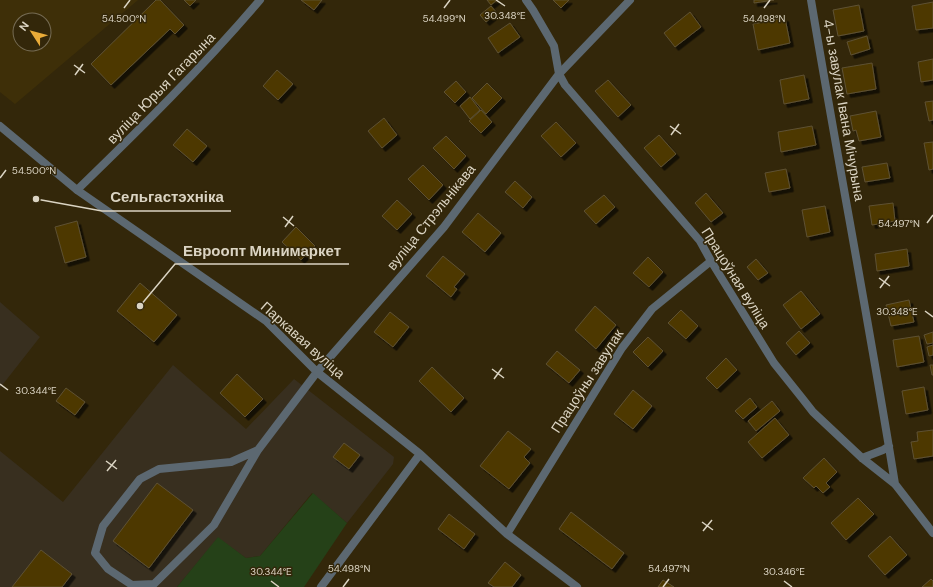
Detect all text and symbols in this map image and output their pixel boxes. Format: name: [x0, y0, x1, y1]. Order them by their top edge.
text: 30.348°E: [484, 9, 526, 22]
north arrow: [12, 12, 52, 52]
text: 54.500°N: [102, 12, 146, 25]
text: 54.499°N: [422, 12, 466, 25]
text: 54.498°N: [743, 12, 785, 25]
street label: 4-ы завулак Івана Мічурына: [819, 18, 869, 202]
text: N: [16, 19, 32, 33]
street label: вуліца Юрыя Гагарына: [103, 28, 219, 148]
street label: вуліца Стрэльнікава: [383, 160, 479, 274]
text: 54.500°N: [12, 164, 56, 177]
callout: Сельгастэхніка: [102, 184, 231, 211]
text: Сельгастэхніка: [110, 187, 225, 207]
text: 54.497°N: [878, 217, 920, 230]
street label: Працоўная вуліца: [698, 224, 774, 332]
callout: Евроопт Минимаркет: [175, 237, 349, 264]
text: Евроопт Минимаркет: [183, 241, 341, 261]
street label: Паркавая вуліца: [257, 297, 349, 383]
text: 30.348°E: [876, 305, 918, 318]
street label: Працоўны завулак: [547, 325, 628, 436]
text: 30.344°E: [15, 384, 57, 397]
text: 54.498°N: [328, 562, 370, 575]
text: 54.497°N: [648, 562, 690, 575]
text: 30.344°E: [250, 565, 292, 578]
text: 30.346°E: [763, 565, 805, 578]

